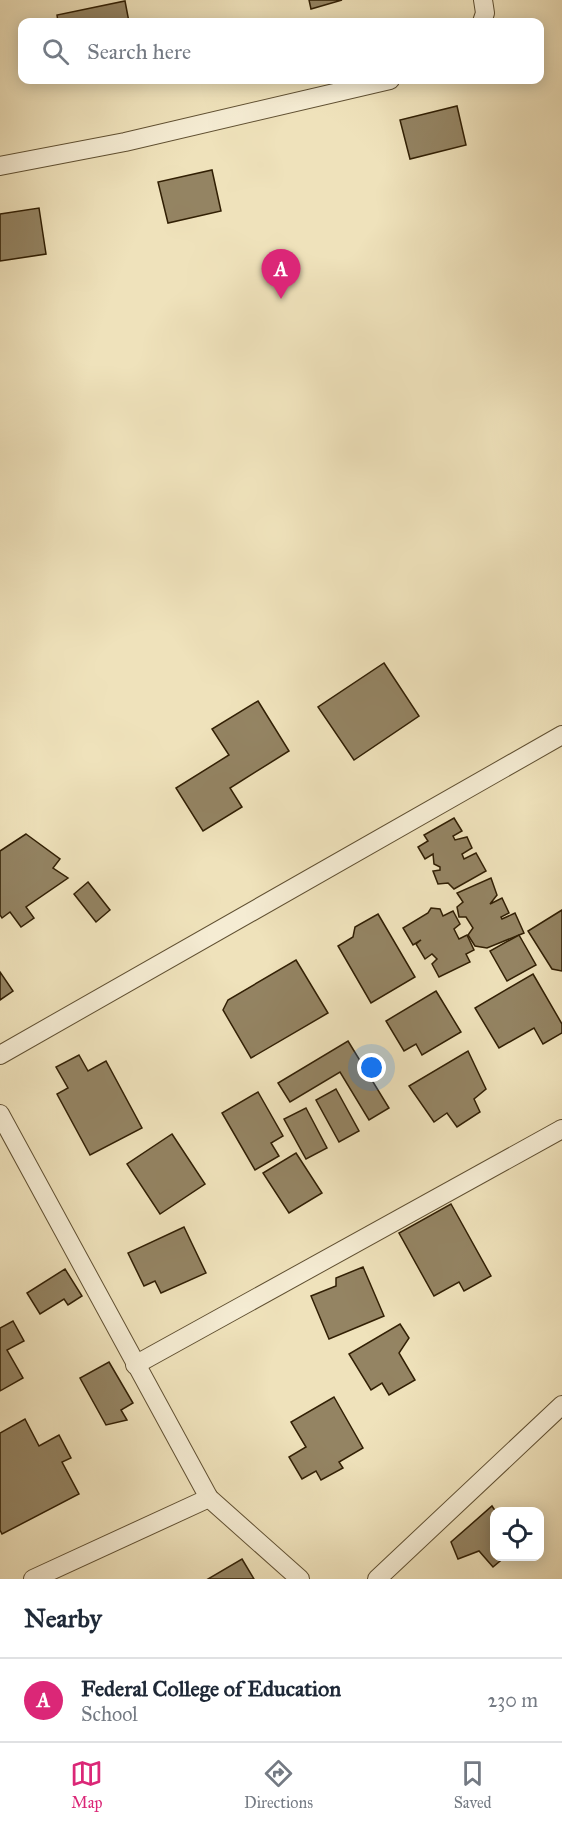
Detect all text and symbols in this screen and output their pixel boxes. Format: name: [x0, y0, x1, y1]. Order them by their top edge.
search box: [18, 18, 544, 84]
icon: search: [39, 35, 72, 68]
text: Search here: [87, 38, 191, 65]
pin: A: [262, 250, 300, 299]
your location: [357, 1053, 386, 1082]
map controls: [490, 1507, 544, 1561]
button: locate: [490, 1507, 544, 1561]
text: Nearby: [24, 1602, 102, 1634]
text: Federal College of Education: [81, 1675, 341, 1702]
text: A: [37, 1688, 50, 1712]
text: 230 m: [487, 1688, 538, 1712]
text: School: [81, 1702, 138, 1726]
tab: Map: [70, 1757, 103, 1812]
tab: Directions: [244, 1757, 313, 1812]
tab: Saved: [454, 1757, 492, 1812]

